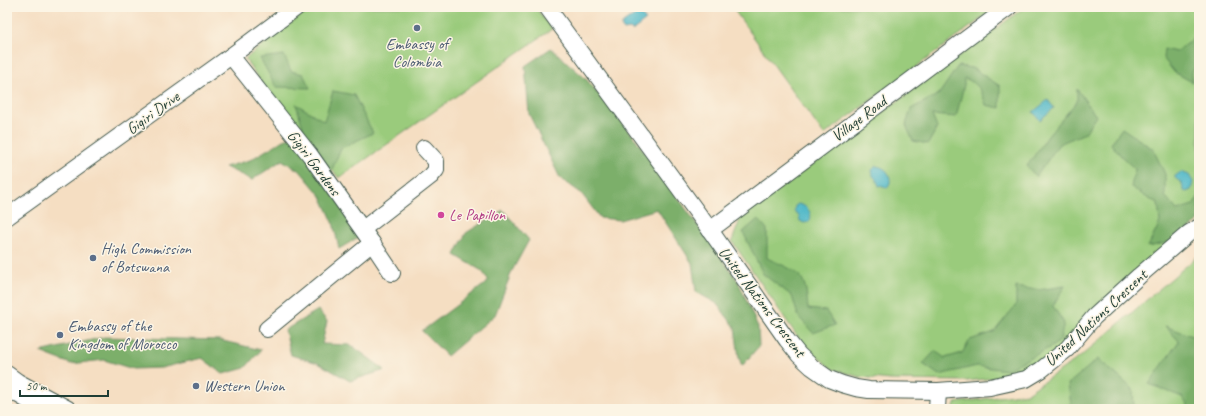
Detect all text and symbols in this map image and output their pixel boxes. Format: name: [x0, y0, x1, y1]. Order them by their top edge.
marker: Embassy of Colombia: [412, 23, 422, 33]
place label: Embassy of Colombia: [386, 34, 452, 72]
street label: Gigiri Drive: [122, 86, 185, 139]
street label: Village Road: [827, 90, 893, 146]
street label: Gigiri Gardens: [283, 126, 346, 201]
place label: Le Papillon: [449, 205, 506, 225]
marker: Le Papillon: [436, 210, 446, 220]
place label: High Commission of Botswana: [101, 239, 192, 277]
street label: United Nations Crescent: [714, 243, 811, 362]
marker: High Commission of Botswana: [88, 253, 98, 263]
street label: United Nations Crescent: [1041, 264, 1153, 371]
place label: Embassy of the Kingdom of Morocco: [68, 316, 178, 354]
marker: Embassy of the Kingdom of Morocco: [55, 330, 65, 340]
scale bar: [20, 372, 108, 398]
place label: Western Union: [204, 376, 285, 396]
text: 50 m: [26, 378, 48, 394]
marker: Western Union: [191, 381, 201, 391]

